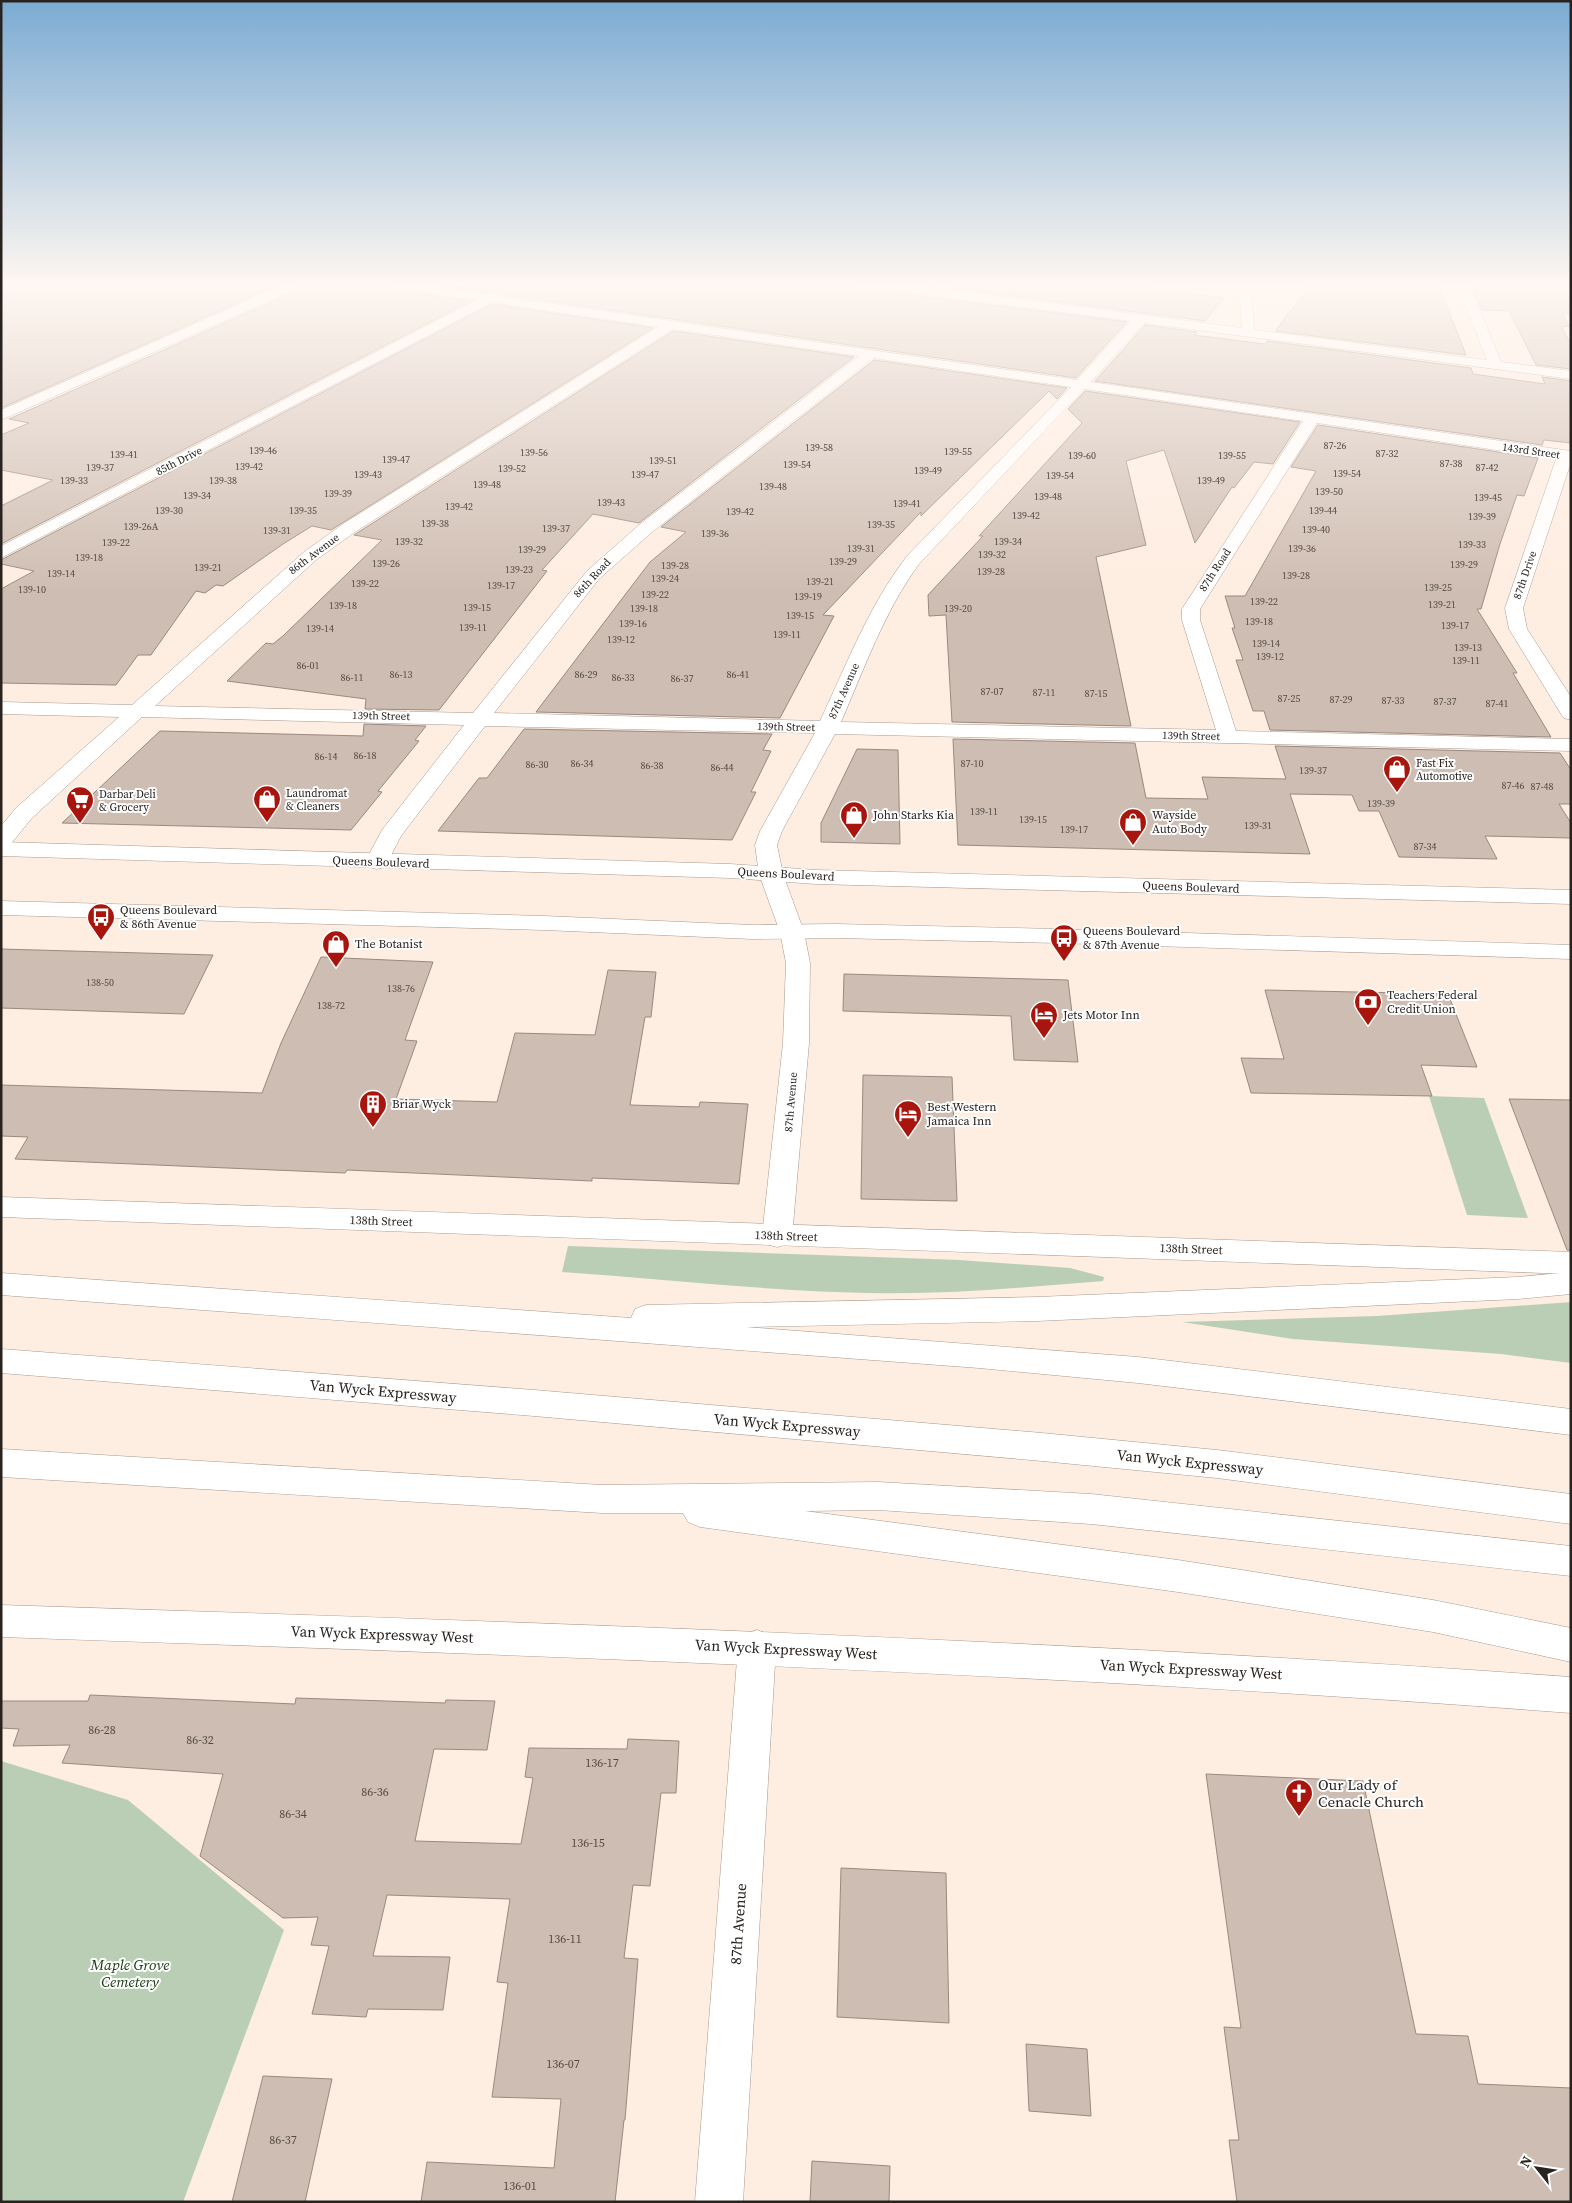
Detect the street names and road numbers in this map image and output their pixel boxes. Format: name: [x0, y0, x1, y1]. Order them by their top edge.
street label: 143rd Street: [1501, 440, 1561, 463]
street label: 85th Drive: [153, 443, 205, 479]
street label: 86th Avenue: [286, 530, 343, 578]
street label: 87th Road: [1195, 545, 1235, 595]
street label: 87th Drive: [1510, 548, 1540, 601]
street label: 86th Road: [570, 555, 615, 601]
street label: 87th Avenue: [825, 660, 863, 721]
street label: 139th Street: [352, 708, 410, 724]
street label: 139th Street: [757, 719, 815, 735]
street label: 139th Street: [1162, 728, 1220, 744]
street label: Queens Boulevard: [332, 852, 430, 872]
street label: Queens Boulevard: [737, 863, 835, 885]
street label: Queens Boulevard: [1142, 877, 1240, 897]
street label: 87th Avenue: [781, 1071, 801, 1132]
street label: 138th Street: [349, 1212, 413, 1230]
street label: 138th Street: [754, 1227, 818, 1245]
street label: 138th Street: [1159, 1240, 1223, 1258]
street label: Van Wyck Expressway: [309, 1374, 458, 1408]
street label: Van Wyck Expressway: [713, 1408, 862, 1442]
street label: Van Wyck Expressway: [1116, 1444, 1265, 1480]
street label: Van Wyck Expressway West: [290, 1620, 474, 1648]
street label: Van Wyck Expressway West: [694, 1634, 878, 1664]
street label: Van Wyck Expressway West: [1099, 1654, 1283, 1684]
street label: 87th Avenue: [725, 1882, 751, 1965]

